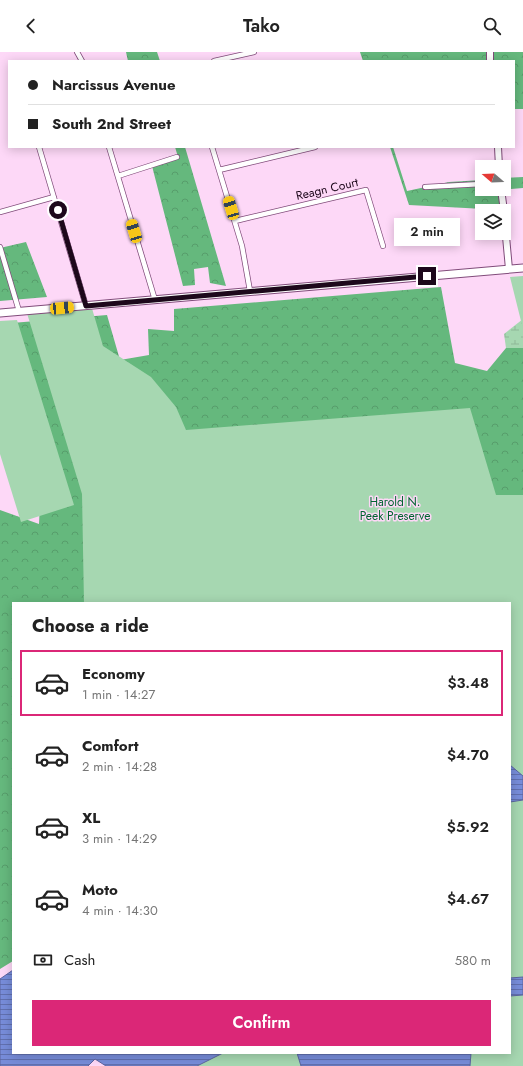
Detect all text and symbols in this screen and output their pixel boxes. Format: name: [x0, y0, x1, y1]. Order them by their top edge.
text: Tako: [243, 13, 280, 39]
icon: back: [20, 15, 42, 37]
icon: search: [481, 15, 503, 37]
text: Narcissus Avenue: [52, 74, 176, 96]
text: South 2nd Street: [52, 113, 171, 135]
north arrow: [475, 160, 511, 196]
map controls: [475, 160, 511, 240]
street label: Reagn Court: [294, 173, 360, 205]
car: [222, 195, 240, 221]
route start: [49, 201, 67, 219]
button: layers: [475, 204, 511, 240]
car: [125, 218, 143, 244]
callout: 2 min: [394, 218, 460, 246]
text: 2 min: [410, 222, 444, 241]
route end: [418, 267, 436, 285]
car: [50, 301, 74, 315]
park label: Harold N. Peek Preserve: [360, 493, 430, 525]
text: Choose a ride: [32, 613, 149, 639]
text: Economy: [82, 663, 145, 685]
icon: car: [34, 665, 70, 701]
text: $3.48: [447, 672, 489, 694]
text: 1 min · 14:27: [82, 685, 155, 704]
text: Comfort: [82, 735, 139, 757]
icon: car: [34, 737, 70, 773]
text: $4.70: [447, 744, 489, 766]
text: 2 min · 14:28: [82, 757, 157, 776]
text: XL: [82, 807, 100, 829]
icon: car: [34, 809, 70, 845]
text: $5.92: [447, 816, 489, 838]
text: 3 min · 14:29: [82, 829, 157, 848]
text: Moto: [82, 879, 118, 901]
icon: car: [34, 881, 70, 917]
text: $4.67: [447, 888, 489, 910]
text: 4 min · 14:30: [82, 901, 158, 920]
icon: cash: [32, 949, 54, 971]
text: Cash: [64, 949, 95, 971]
text: 580 m: [455, 951, 491, 970]
button: Confirm: [32, 1000, 491, 1046]

